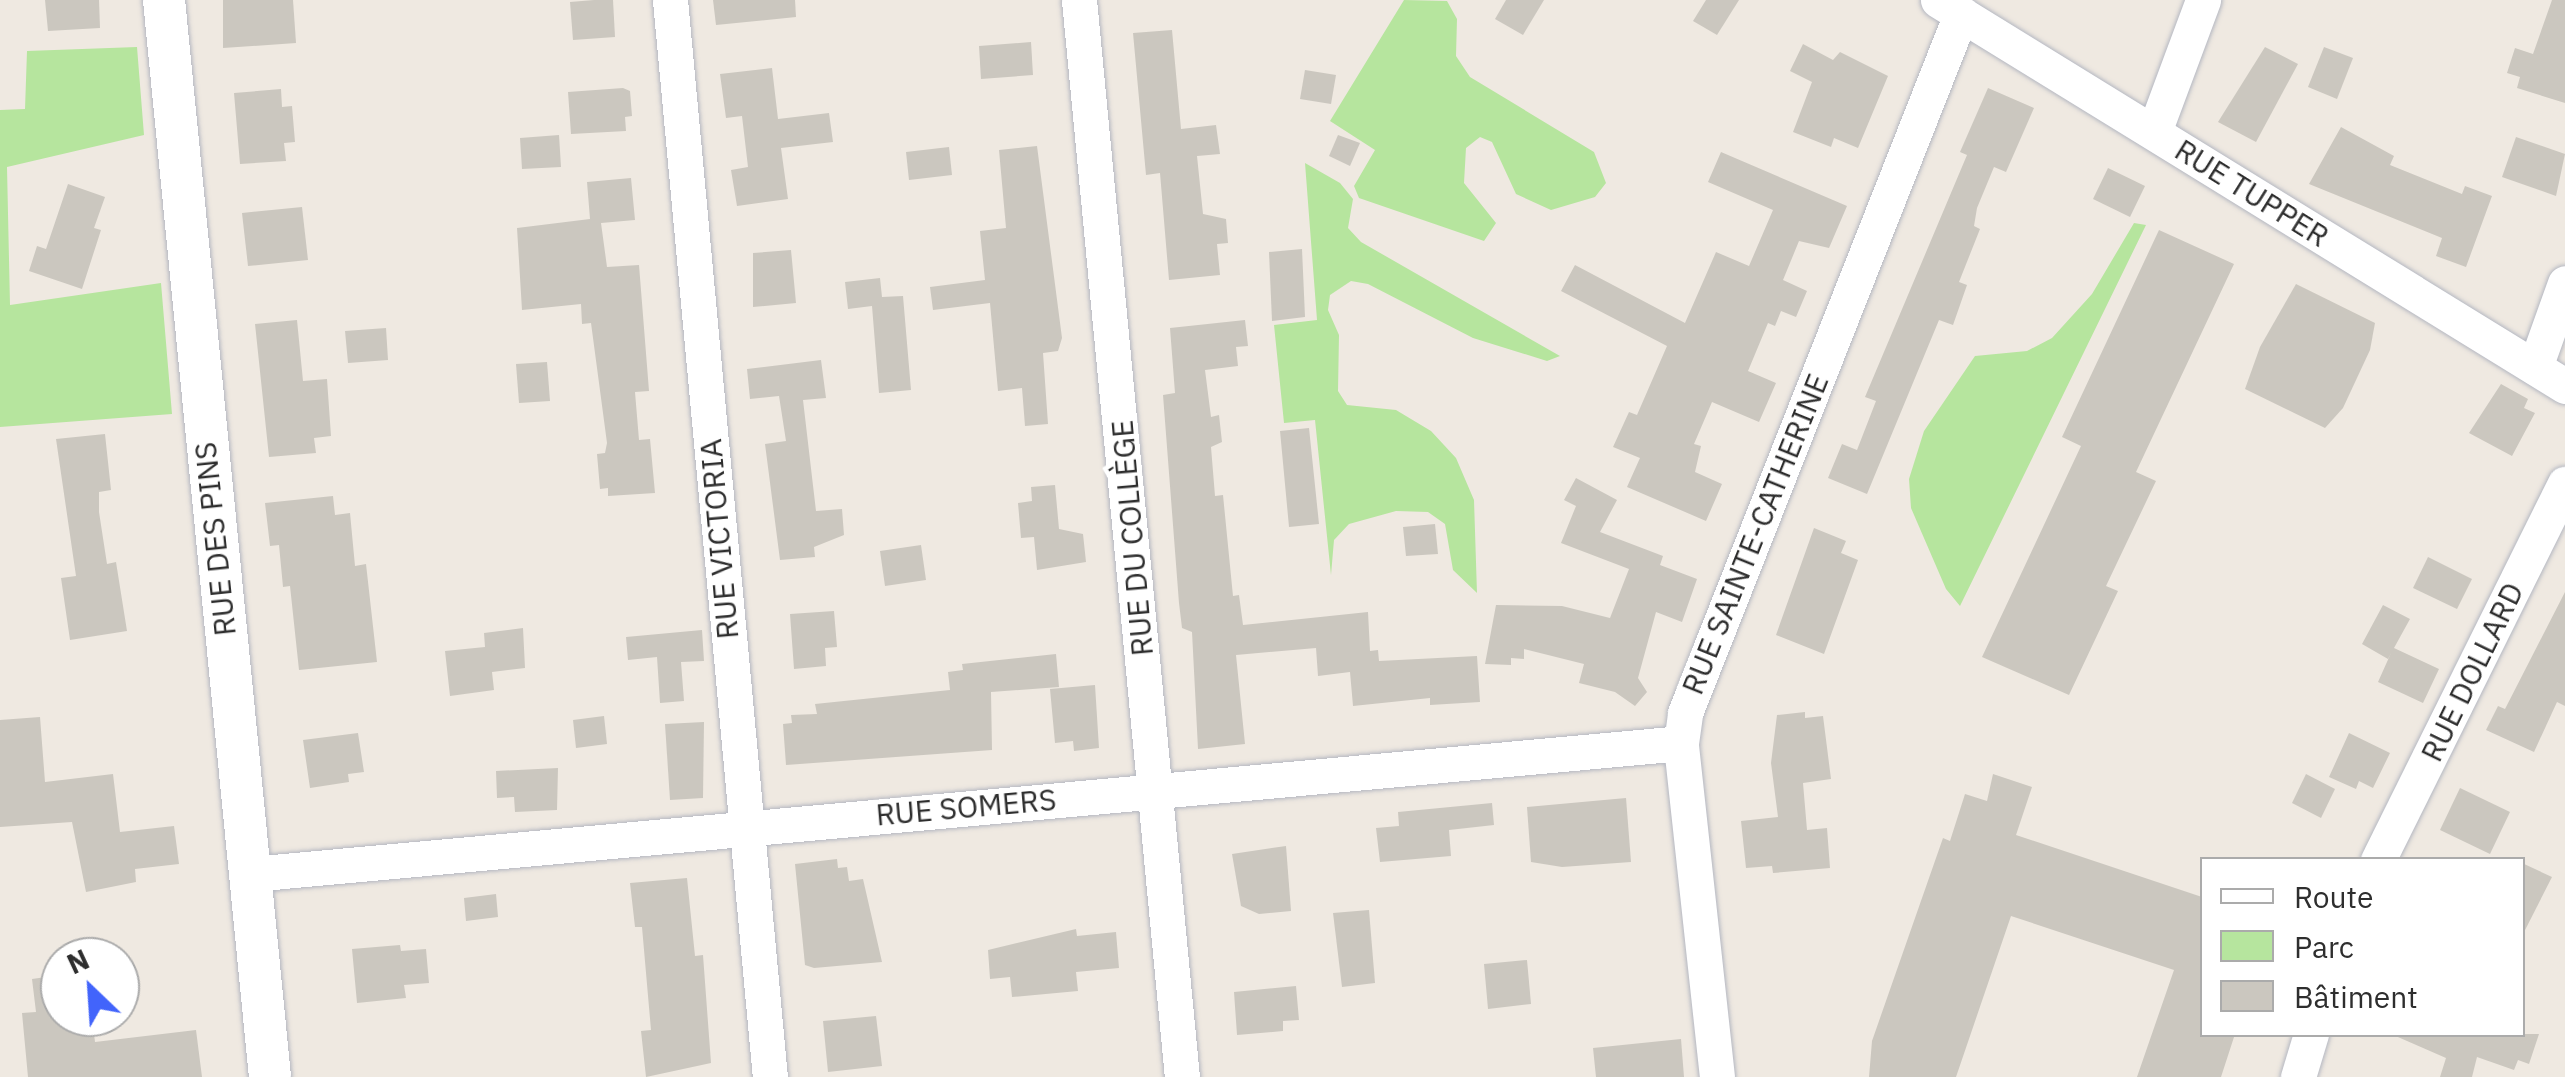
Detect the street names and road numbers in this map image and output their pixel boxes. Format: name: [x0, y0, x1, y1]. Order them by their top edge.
street label: RUE TUPPER: [2169, 132, 2335, 254]
street label: RUE SAINTE-CATHERINE: [1674, 369, 1836, 699]
street label: RUE DU COLLÈGE: [1104, 419, 1160, 657]
street label: RUE VICTORIA: [692, 437, 746, 641]
street label: RUE DES PINS: [187, 440, 243, 638]
street label: RUE DOLLARD: [2413, 577, 2531, 767]
street label: RUE SOMERS: [874, 781, 1058, 833]

